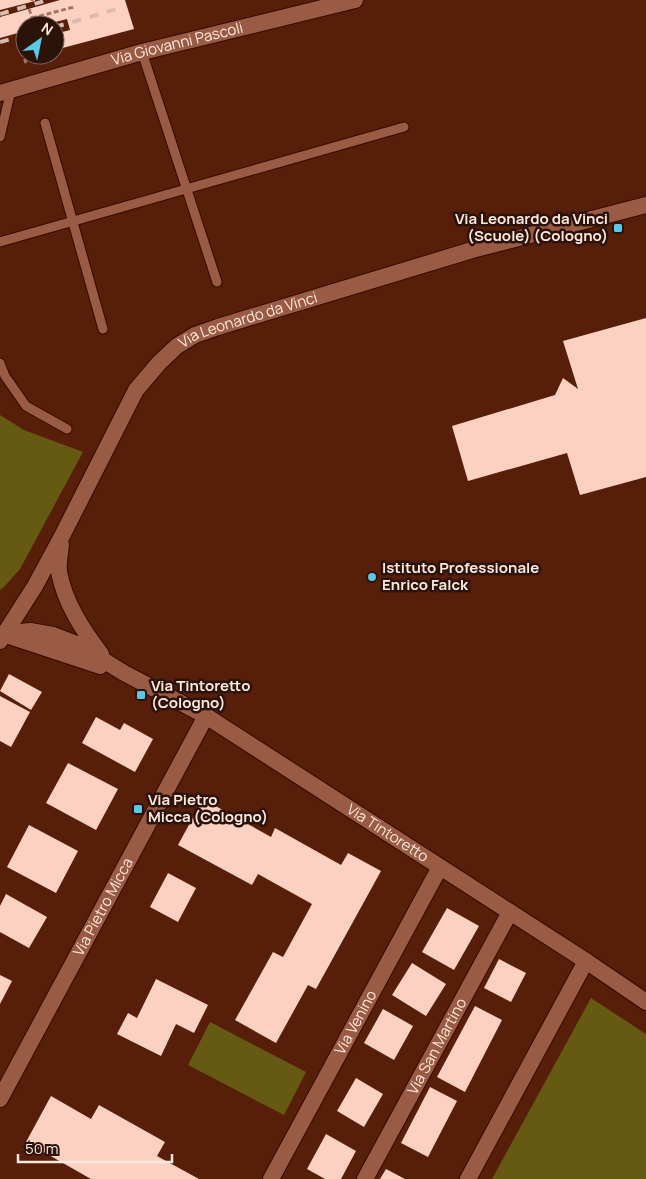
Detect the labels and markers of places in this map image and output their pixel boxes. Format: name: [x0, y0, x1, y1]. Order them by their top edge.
place label: Via Leonardo da Vinci (Scuole) (Cologno): [455, 208, 608, 246]
marker: Via Leonardo da Vinci (Scuole) (Cologno): [612, 222, 624, 234]
place label: Istituto Professionale Enrico Falck: [382, 557, 539, 595]
marker: Istituto Professionale Enrico Falck: [366, 571, 378, 583]
place label: Via Tintoretto (Cologno): [151, 675, 250, 713]
marker: Via Tintoretto (Cologno): [135, 689, 147, 701]
place label: Via Pietro Micca (Cologno): [148, 789, 268, 827]
marker: Via Pietro Micca (Cologno): [132, 803, 144, 815]

